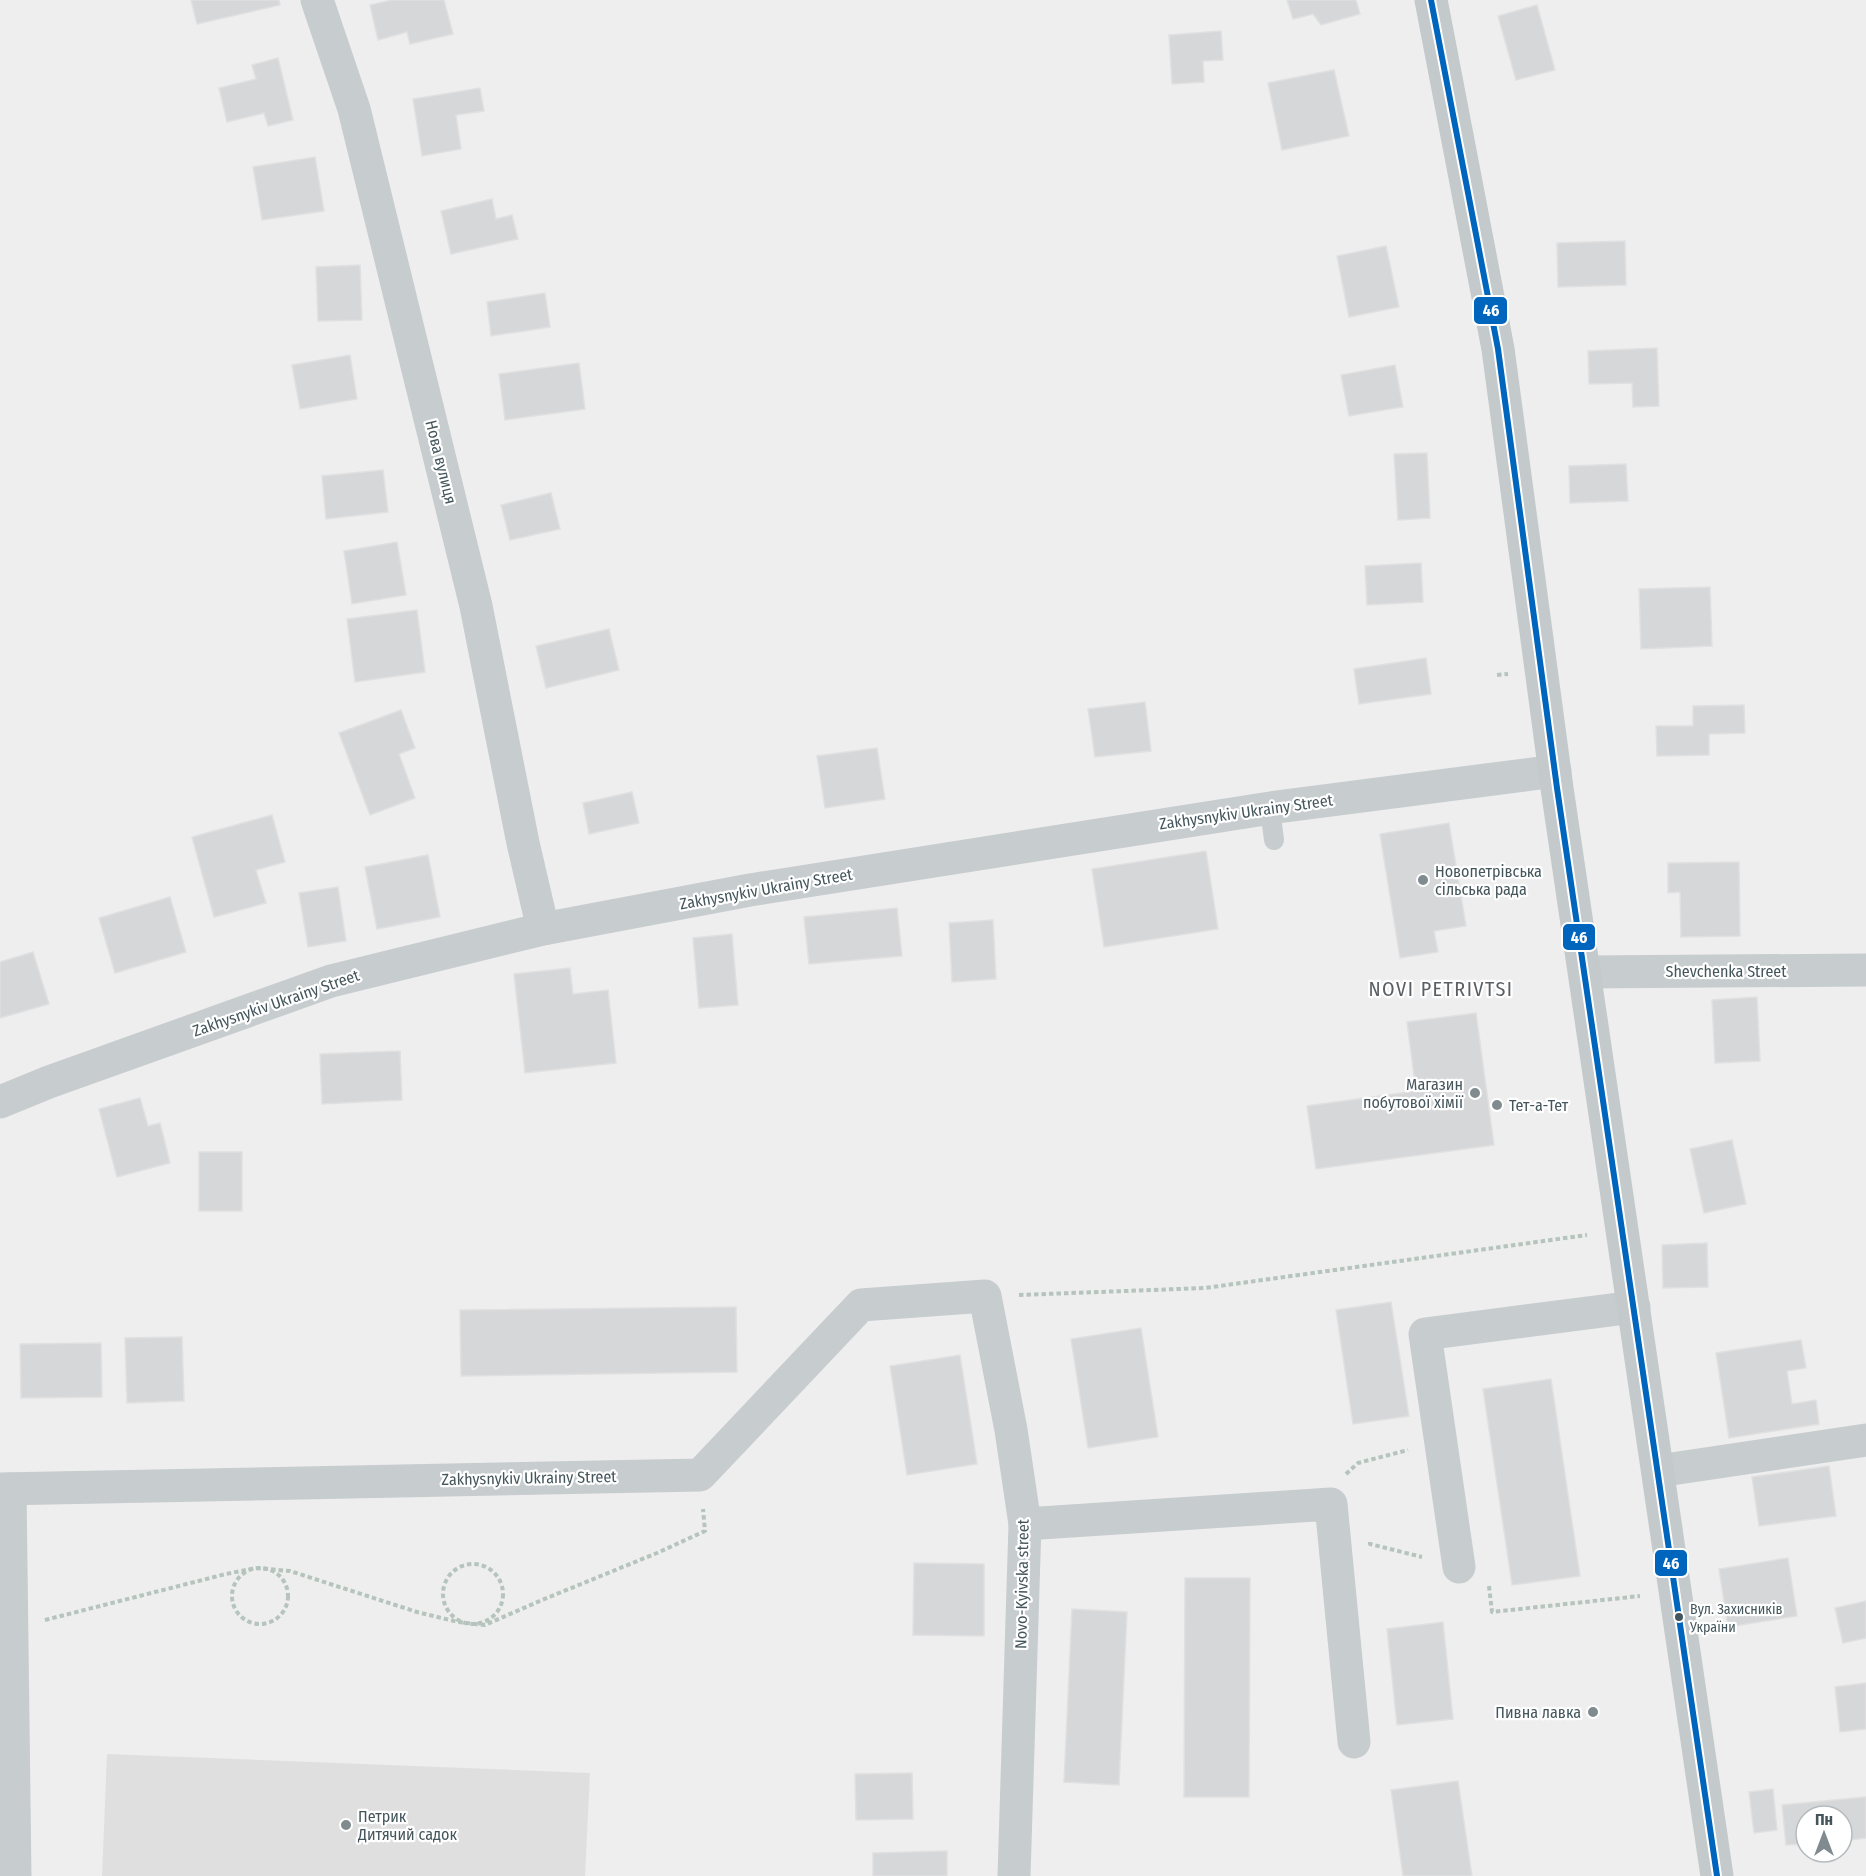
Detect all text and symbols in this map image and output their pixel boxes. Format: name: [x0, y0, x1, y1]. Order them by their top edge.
line badge: 46: [1473, 296, 1508, 325]
text: 46: [1483, 301, 1499, 320]
street label: Нова вулиця: [421, 418, 461, 506]
street label: Zakhysnykiv Ukrainy Street: [1158, 790, 1335, 834]
place label: Новопетрівська сільська рада: [1435, 862, 1542, 899]
street label: Zakhysnykiv Ukrainy Street: [678, 864, 855, 914]
marker: Новопетрівська сільська рада: [1416, 873, 1430, 887]
line badge: 46: [1562, 923, 1596, 951]
text: 46: [1571, 928, 1587, 947]
street label: Shevchenka Street: [1665, 962, 1787, 981]
street label: Zakhysnykiv Ukrainy Street: [190, 965, 363, 1040]
district label: NOVI PETRIVTSI: [1368, 977, 1514, 1001]
place label: Магазин побутової хімії: [1363, 1075, 1464, 1112]
marker: Магазин побутової хімії: [1468, 1086, 1482, 1100]
place label: Тет-а-Тет: [1509, 1096, 1569, 1115]
marker: Тет-а-Тет: [1490, 1098, 1504, 1112]
street label: Zakhysnykiv Ukrainy Street: [441, 1467, 617, 1489]
street label: Novo-Kyivska street: [1011, 1518, 1033, 1649]
line badge: 46: [1654, 1549, 1688, 1577]
text: 46: [1663, 1554, 1679, 1573]
place label: Вул. Захисників України: [1689, 1601, 1782, 1636]
marker: Вул. Захисників України: [1673, 1611, 1685, 1623]
place label: Пивна лавка: [1495, 1703, 1581, 1722]
marker: Пивна лавка: [1586, 1705, 1600, 1719]
north arrow: [1794, 1804, 1854, 1864]
place label: Петрик Дитячий садок: [357, 1807, 457, 1844]
text: Пн: [1815, 1810, 1833, 1829]
marker: Петрик Дитячий садок: [339, 1818, 353, 1832]

